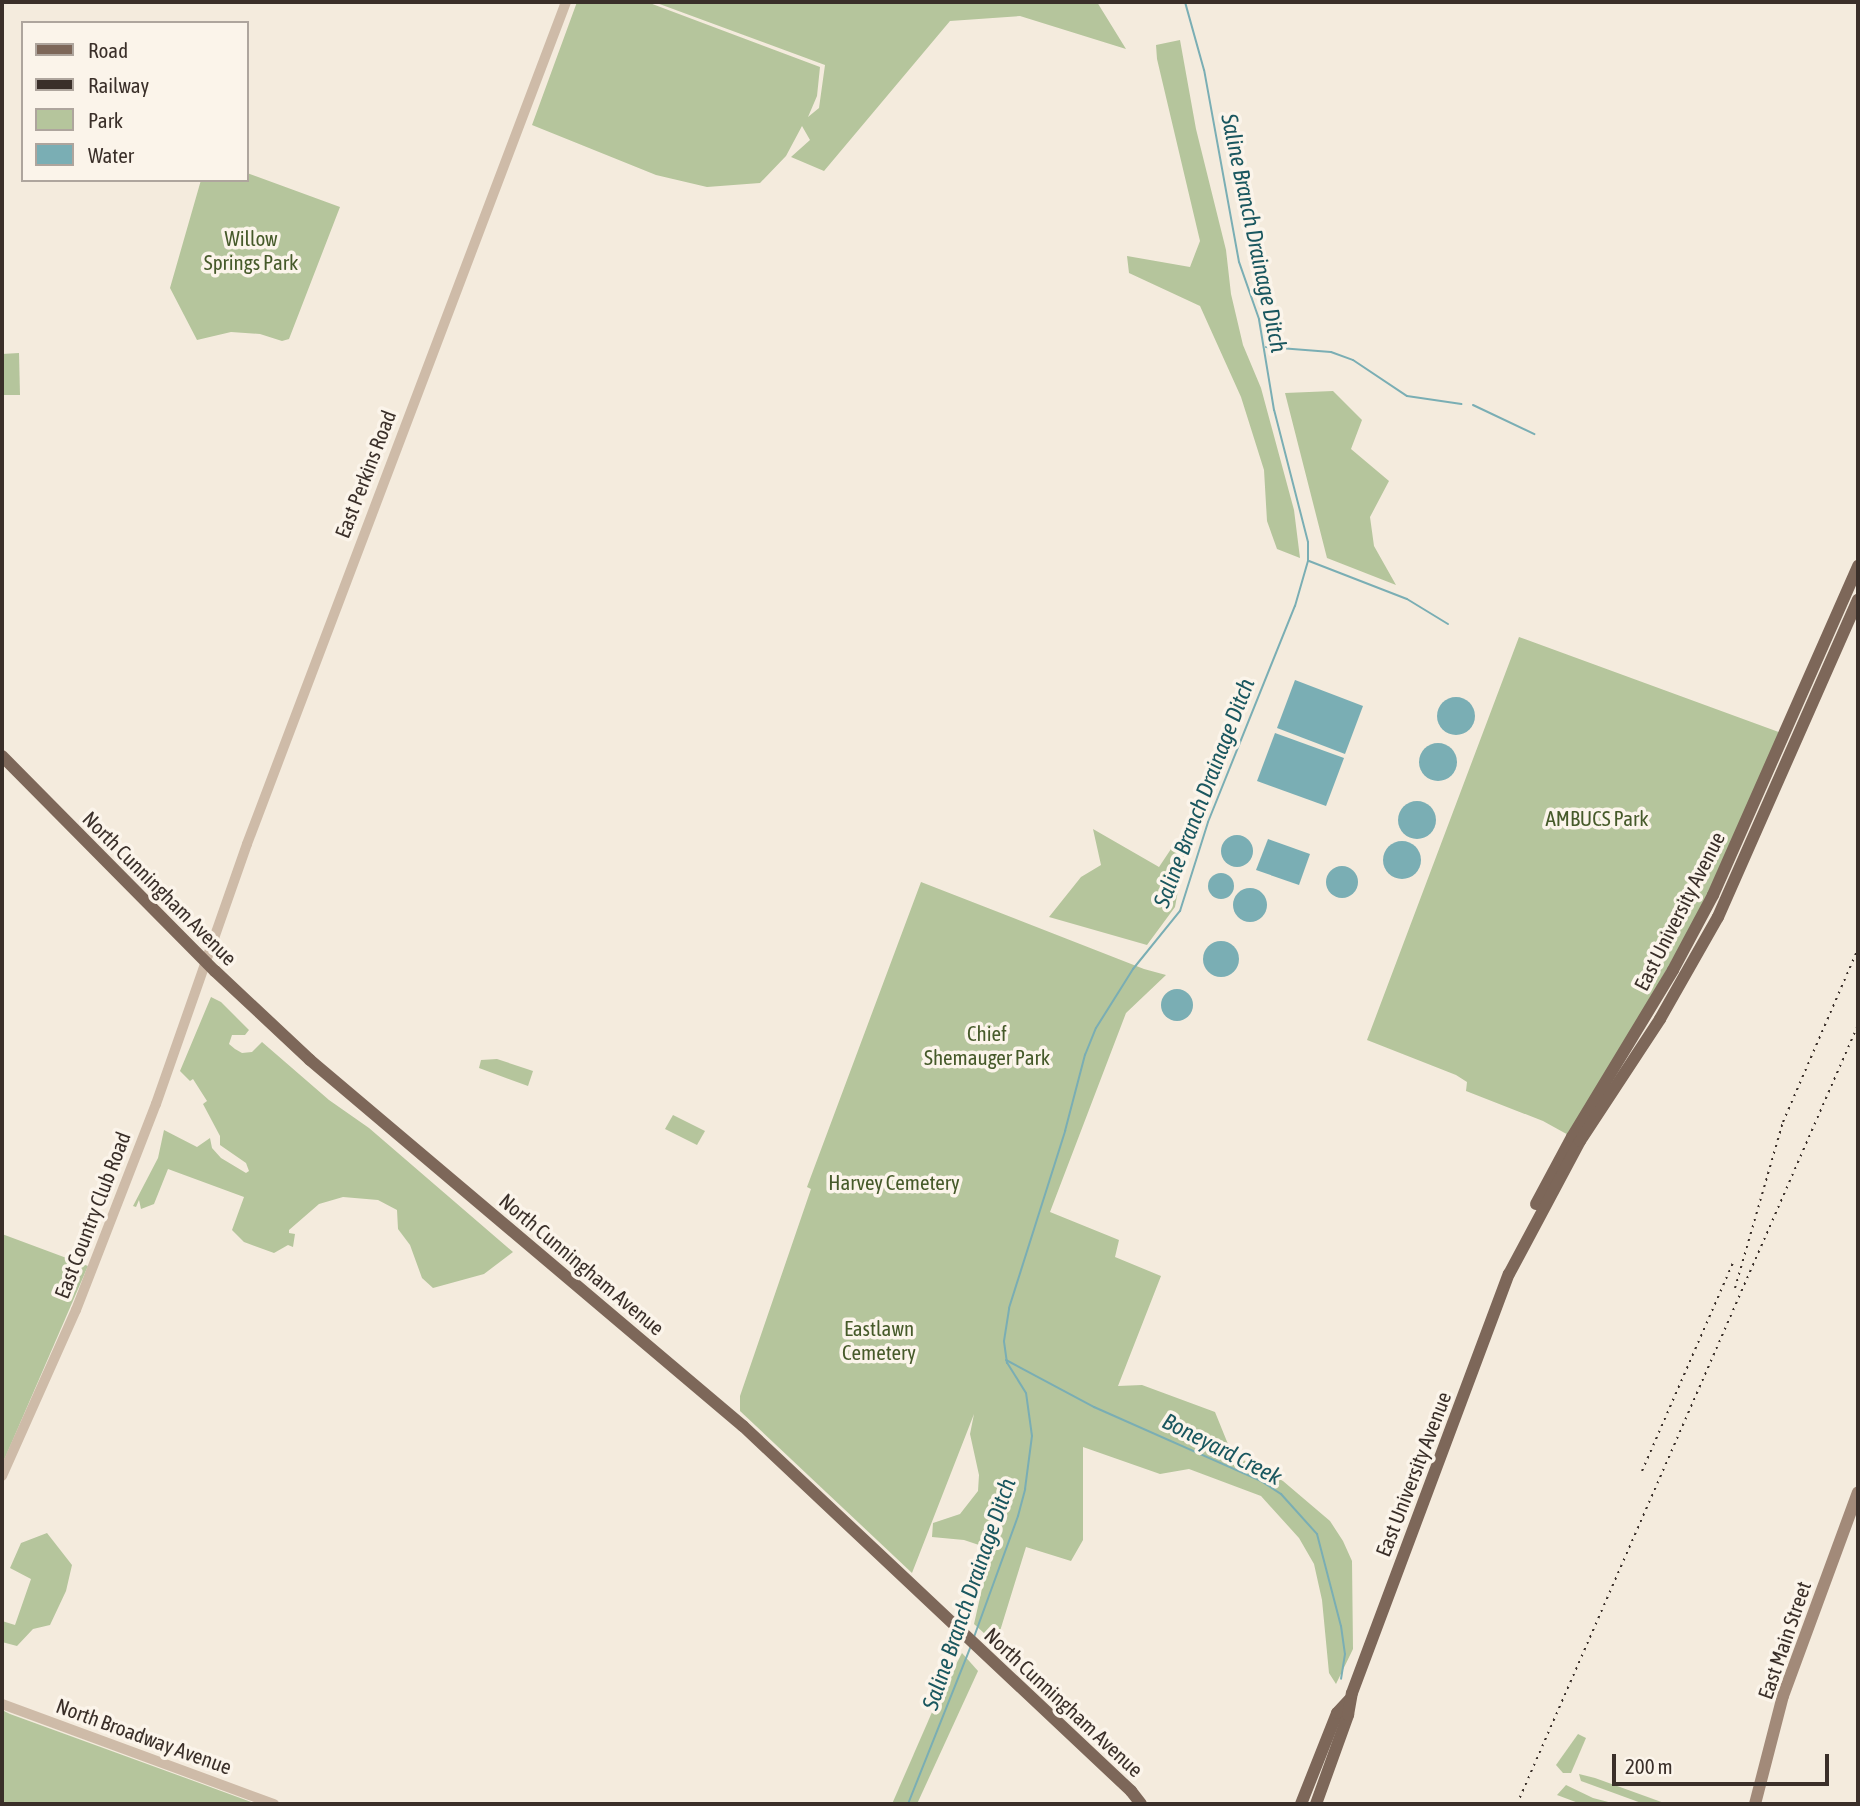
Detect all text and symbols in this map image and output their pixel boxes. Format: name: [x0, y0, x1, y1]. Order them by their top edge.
legend: [21, 21, 248, 182]
text: Road: [88, 38, 128, 62]
text: Railway: [88, 73, 149, 97]
text: Park: [88, 108, 123, 132]
water label: Saline Branch Drainage Ditch: [1215, 111, 1293, 355]
text: Water: [88, 143, 134, 167]
park label: Willow Springs Park: [204, 225, 298, 275]
street label: East Perkins Road: [329, 407, 401, 541]
water label: Saline Branch Drainage Ditch: [1148, 675, 1260, 911]
park label: AMBUCS Park: [1546, 805, 1648, 831]
street label: North Cunningham Avenue: [78, 806, 242, 970]
street label: East University Avenue: [1628, 828, 1730, 994]
park label: Chief Shemauger Park: [924, 1020, 1050, 1070]
street label: East Country Club Road: [49, 1128, 135, 1302]
park label: Harvey Cemetery: [828, 1169, 960, 1195]
street label: North Cunningham Avenue: [494, 1188, 670, 1340]
park label: Eastlawn Cemetery: [842, 1315, 916, 1365]
street label: East University Avenue: [1370, 1388, 1456, 1560]
water label: Boneyard Creek: [1158, 1407, 1286, 1491]
water label: Saline Branch Drainage Ditch: [916, 1475, 1022, 1713]
street label: East Main Street: [1752, 1578, 1816, 1702]
street label: North Cunningham Avenue: [980, 1622, 1148, 1782]
street label: North Broadway Avenue: [53, 1693, 235, 1779]
scale bar: [1615, 1740, 1832, 1784]
text: 200 m: [1625, 1754, 1673, 1778]

